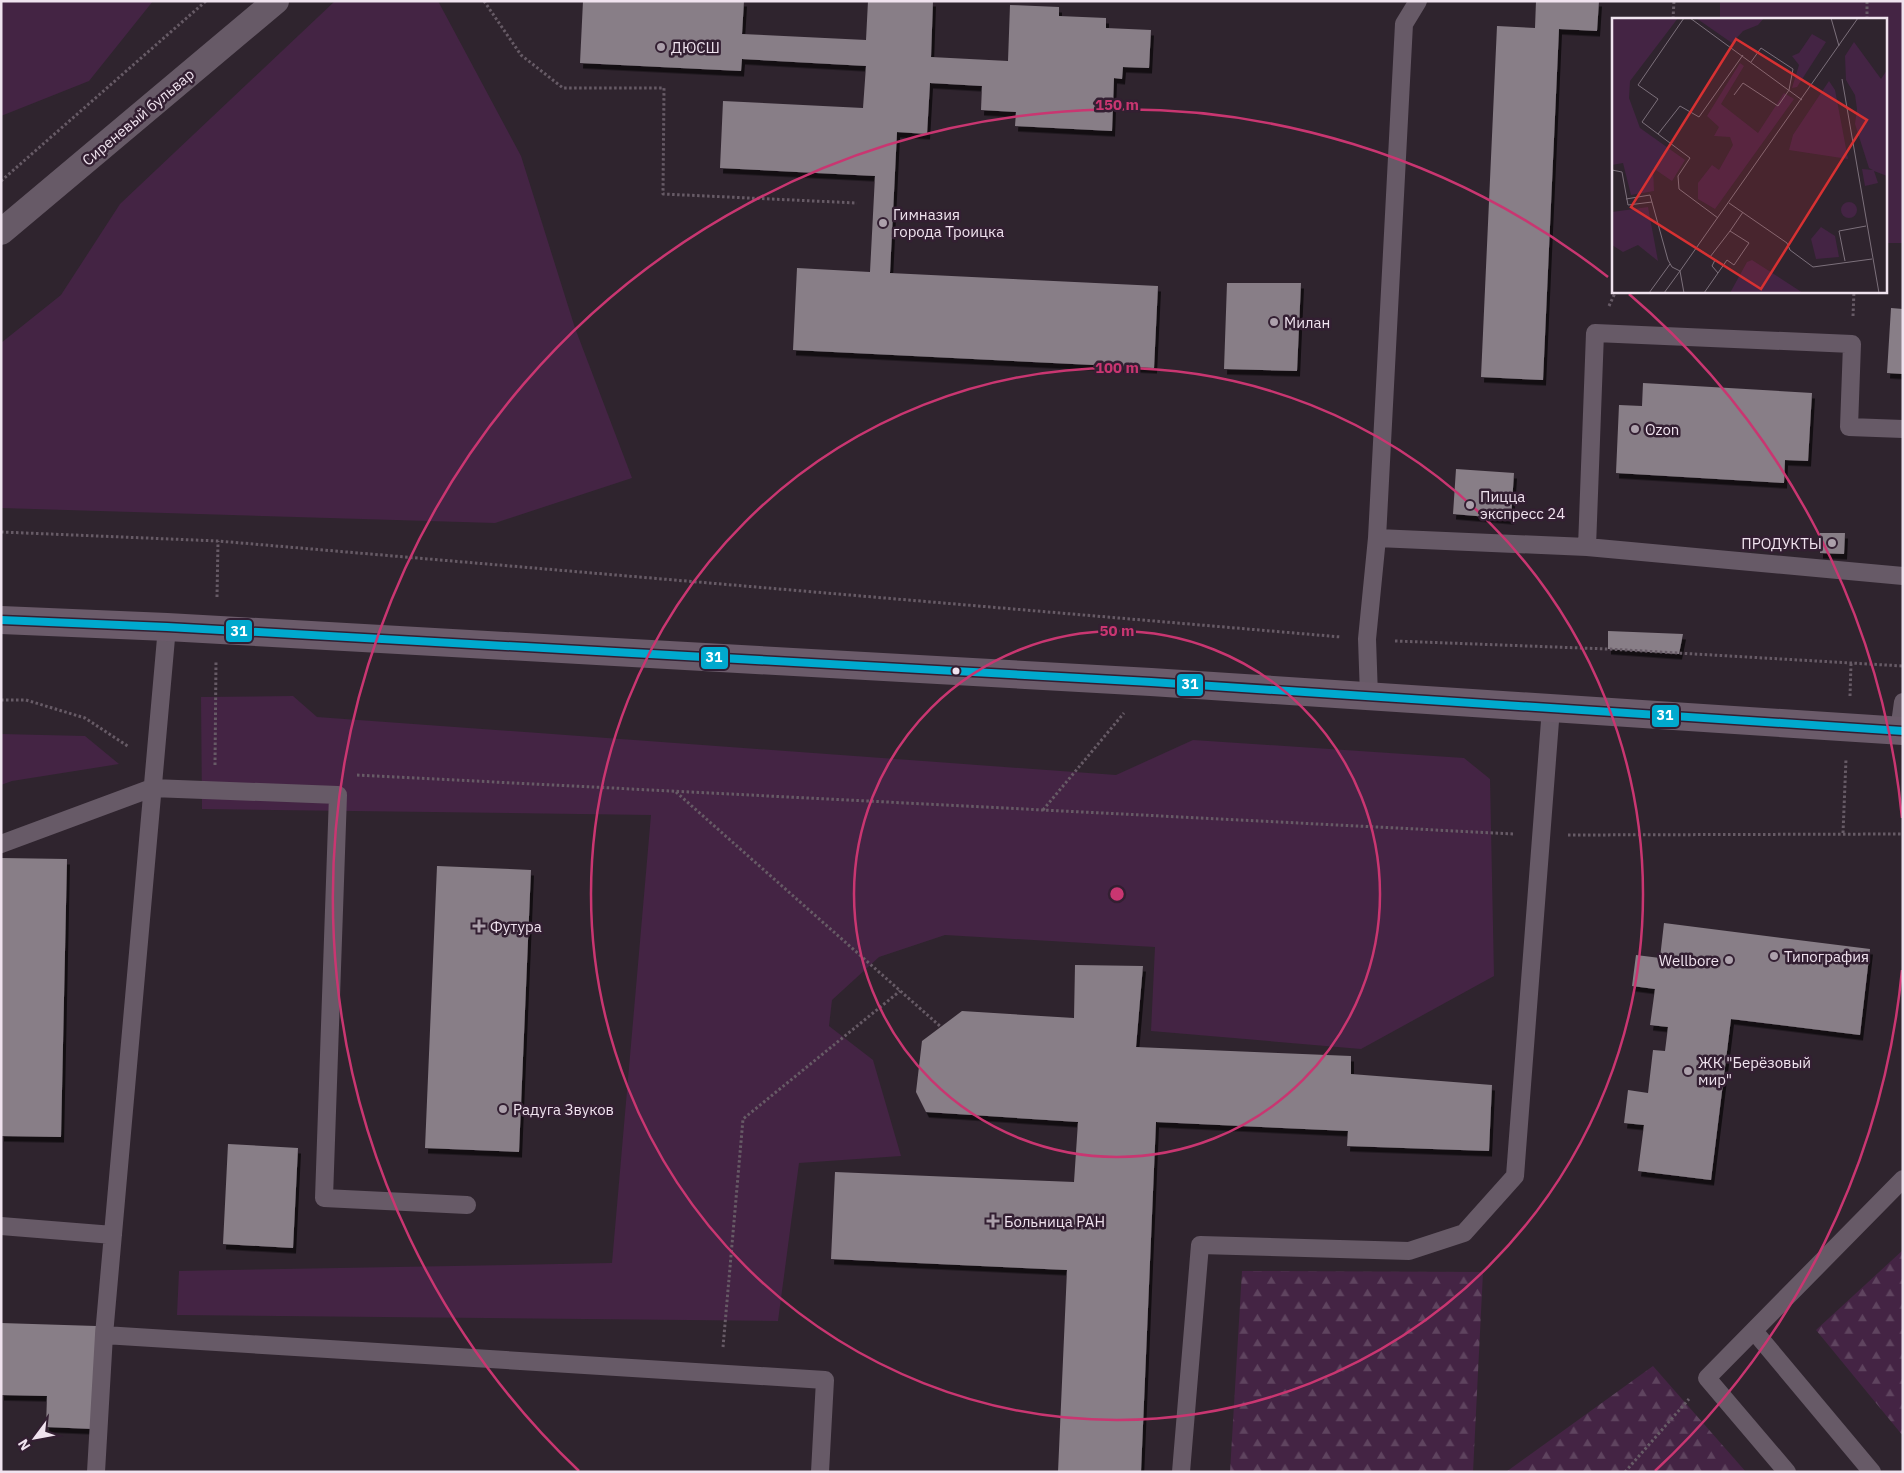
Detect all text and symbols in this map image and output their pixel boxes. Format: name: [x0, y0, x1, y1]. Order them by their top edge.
inset map: [1612, 18, 1886, 292]
place label: ДЮСШ: [671, 38, 720, 57]
marker: ДЮСШ: [655, 41, 667, 53]
street label: Сиреневый бульвар: [78, 65, 198, 169]
text: 150 m: [1095, 95, 1139, 114]
place label: Гимназия города Троицка: [893, 205, 1004, 241]
marker: Гимназия города Троицка: [877, 217, 889, 229]
place label: Милан: [1284, 313, 1330, 332]
marker: Милан: [1268, 316, 1280, 328]
text: 100 m: [1095, 358, 1139, 377]
place label: Ozon: [1645, 420, 1679, 439]
marker: Ozon: [1629, 423, 1641, 435]
place label: Пицца экспресс 24: [1480, 487, 1565, 523]
marker: Пицца экспресс 24: [1464, 499, 1476, 511]
place label: ПРОДУКТЫ: [1741, 534, 1822, 553]
marker: ПРОДУКТЫ: [1826, 537, 1838, 549]
line badge: 31: [225, 619, 253, 643]
text: 50 m: [1100, 621, 1134, 640]
text: 31: [231, 622, 248, 640]
line badge: 31: [700, 646, 729, 670]
text: 31: [706, 648, 723, 666]
unlabelled marker: [951, 666, 961, 676]
line badge: 31: [1176, 673, 1204, 697]
text: 31: [1182, 675, 1199, 693]
line badge: 31: [1651, 704, 1680, 728]
text: 31: [1657, 706, 1674, 724]
centre of rings: [1108, 885, 1126, 903]
place label: Футура: [490, 917, 542, 936]
marker: Футура: [472, 919, 486, 933]
place label: Типография: [1784, 947, 1869, 966]
marker: Типография: [1768, 950, 1780, 962]
place label: Wellbore: [1659, 951, 1719, 970]
marker: Wellbore: [1723, 954, 1735, 966]
place label: ЖК "Берёзовый мир": [1698, 1053, 1811, 1089]
marker: ЖК "Берёзовый мир": [1682, 1065, 1694, 1077]
place label: Радуга Звуков: [513, 1100, 614, 1119]
marker: Радуга Звуков: [497, 1103, 509, 1115]
place label: Больница РАН: [1004, 1212, 1105, 1231]
marker: Больница РАН: [986, 1214, 1000, 1228]
north arrow: [10, 1413, 60, 1463]
text: N: [14, 1436, 34, 1454]

